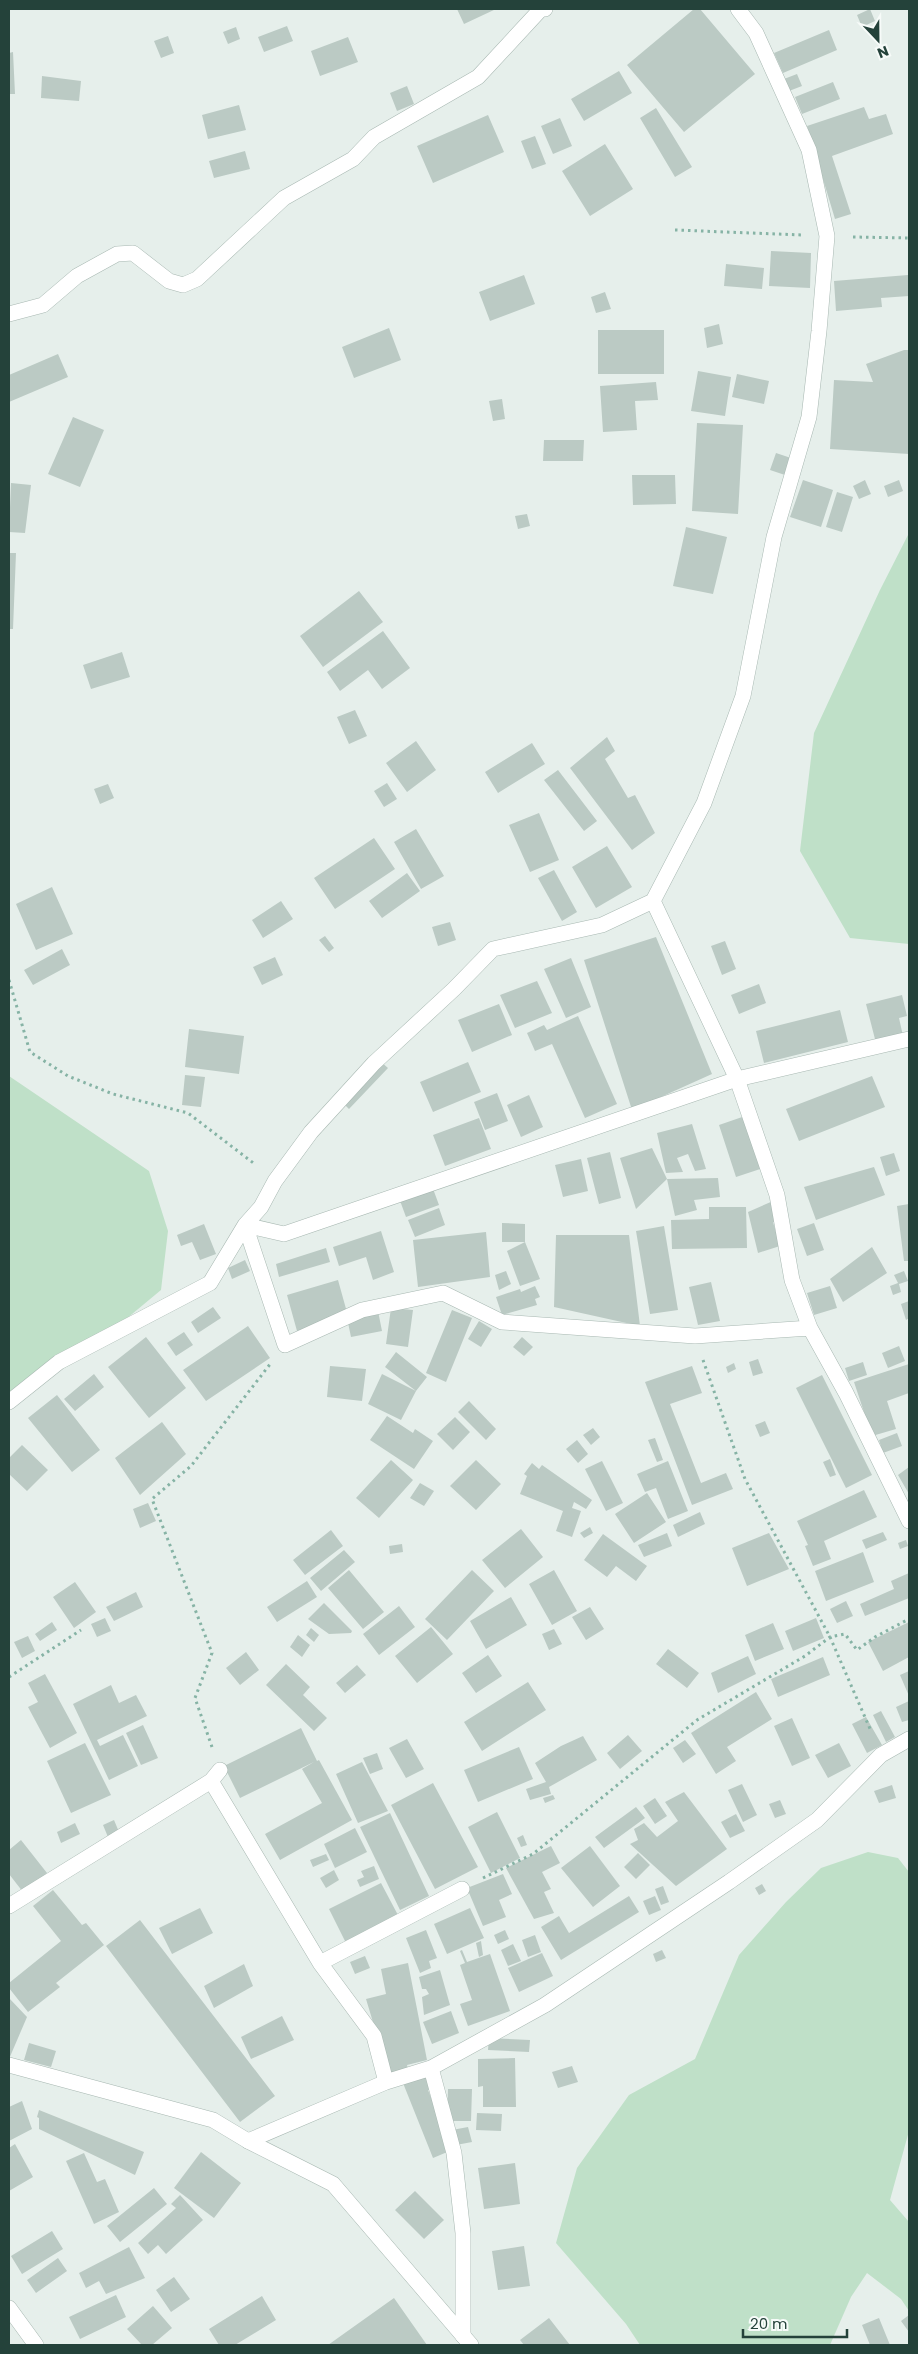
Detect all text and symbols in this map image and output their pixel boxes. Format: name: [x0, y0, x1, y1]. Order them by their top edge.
north arrow: [853, 15, 903, 65]
text: N: [874, 41, 891, 63]
scale bar: [743, 2306, 847, 2338]
text: 20 m: [750, 2313, 788, 2334]

